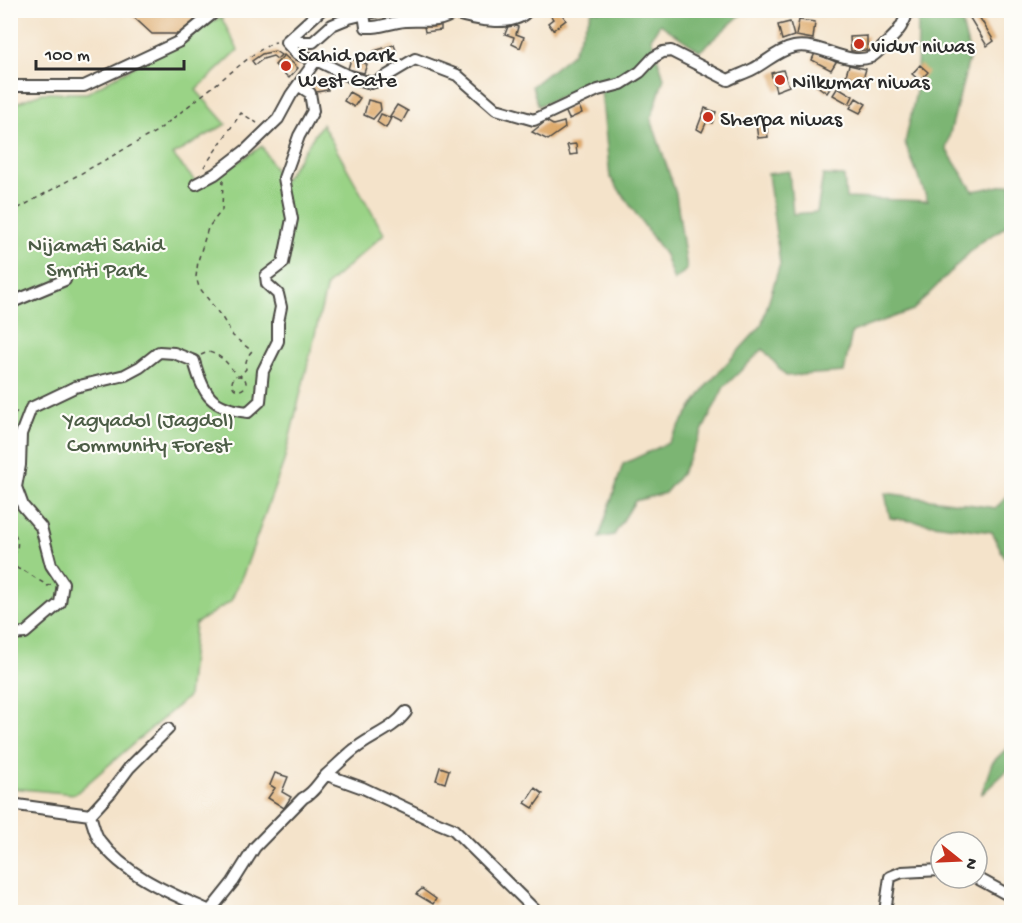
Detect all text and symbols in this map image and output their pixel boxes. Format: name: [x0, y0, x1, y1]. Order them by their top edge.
scale bar: [36, 33, 184, 71]
place label: vidur niwas: [871, 35, 975, 61]
marker: vidur niwas: [852, 37, 866, 51]
place label: Sahid park West Gate: [298, 44, 398, 95]
text: 100 m: [44, 46, 90, 67]
marker: Sahid park West Gate: [279, 59, 293, 73]
place label: Nilkumar niwas: [792, 71, 930, 97]
marker: Nilkumar niwas: [773, 73, 787, 87]
place label: Sherpa niwas: [720, 108, 843, 134]
marker: Sherpa niwas: [701, 110, 715, 124]
park label: Nijamati Sahid Smriti Park: [28, 234, 166, 285]
park label: Yagyadol (Jagdol) Community Forest: [62, 409, 234, 460]
north arrow: [929, 830, 989, 890]
text: N: [959, 856, 981, 872]

